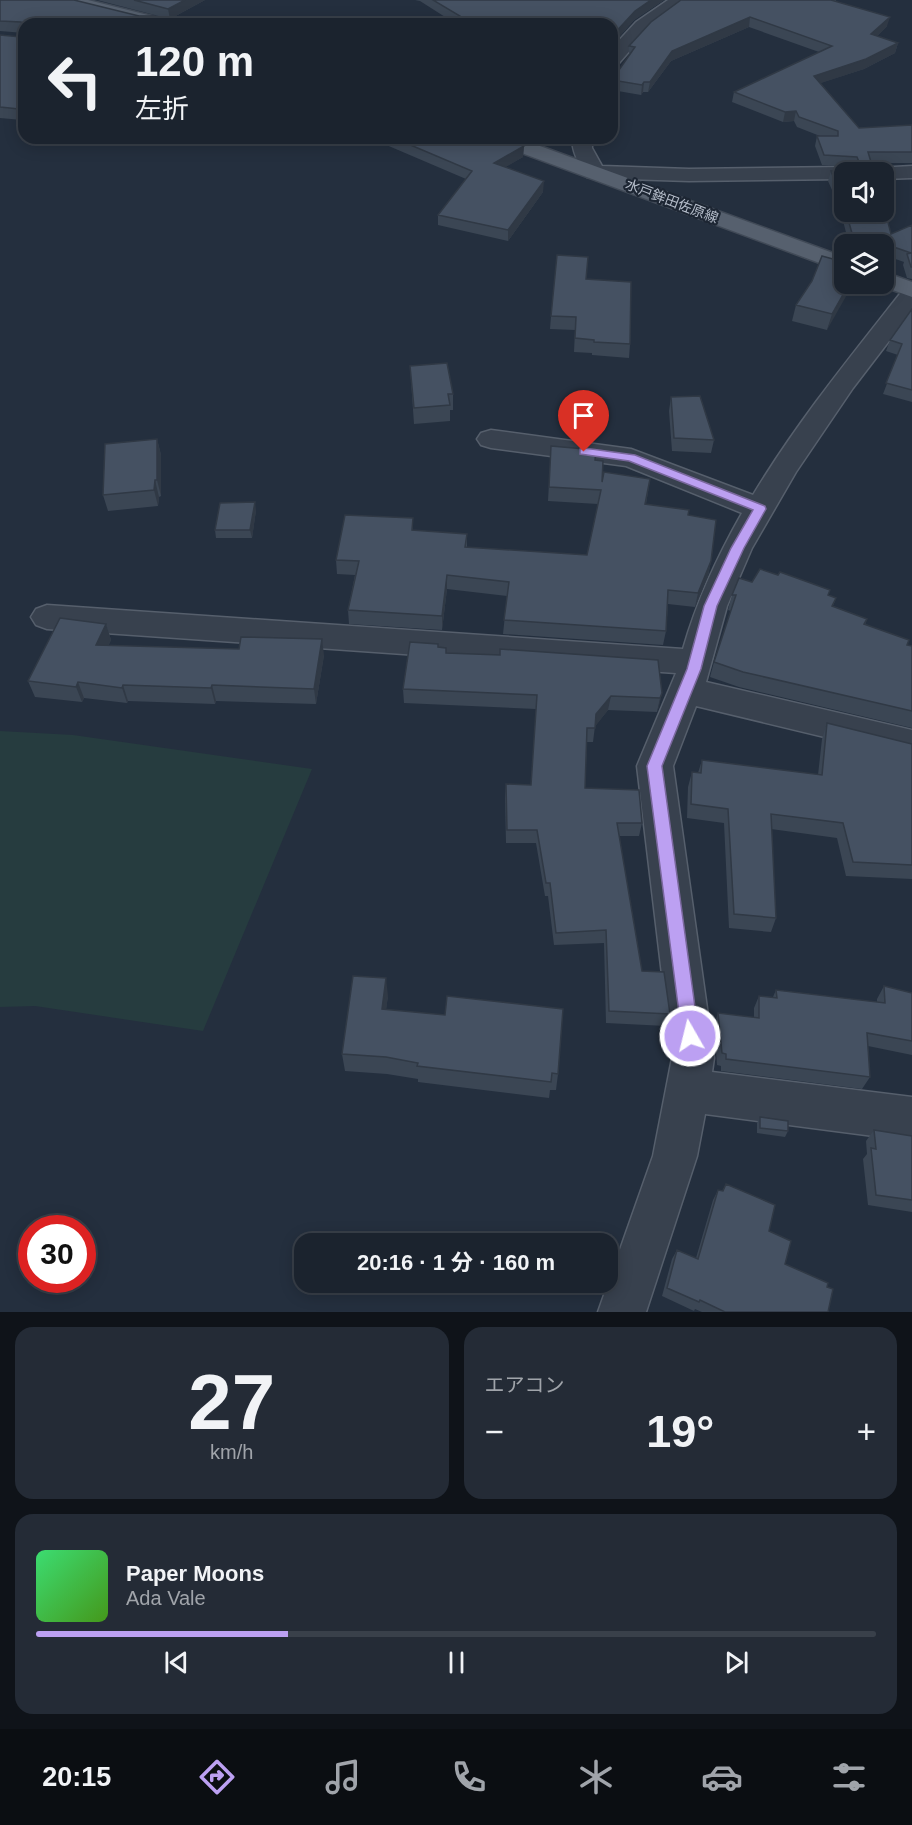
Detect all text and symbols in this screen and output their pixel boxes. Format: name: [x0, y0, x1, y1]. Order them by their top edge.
text: 120 m: [135, 38, 254, 85]
icon: left: [36, 42, 114, 120]
text: 左折: [135, 94, 189, 124]
map controls: [834, 162, 894, 294]
button: sound: [834, 162, 894, 222]
street label: 水戸鉾田佐原線: [623, 176, 721, 226]
button: layers: [834, 234, 894, 294]
pin: [558, 390, 609, 452]
icon: arrive: [567, 399, 600, 432]
position arrow: [658, 1004, 722, 1068]
speed limit sign: 30: [18, 1215, 96, 1293]
text: 20:16 · 1 分 · 160 m: [357, 1250, 555, 1275]
text: 27: [188, 1358, 275, 1446]
text: エアコン: [485, 1374, 565, 1396]
text: 19°: [646, 1406, 714, 1457]
text: −: [485, 1413, 504, 1450]
text: +: [857, 1413, 876, 1450]
text: km/h: [210, 1441, 253, 1463]
text: Paper Moons: [126, 1561, 264, 1586]
text: Ada Vale: [126, 1587, 206, 1609]
icon: previous: [160, 1646, 193, 1679]
icon: pause: [440, 1646, 473, 1679]
icon: next: [720, 1646, 753, 1679]
icon: directions: [196, 1756, 238, 1798]
icon: music: [322, 1756, 364, 1798]
icon: phone: [448, 1756, 490, 1798]
icon: climate: [575, 1756, 617, 1798]
icon: car: [701, 1756, 743, 1798]
icon: filters: [828, 1756, 870, 1798]
text: 20:15: [42, 1762, 111, 1792]

